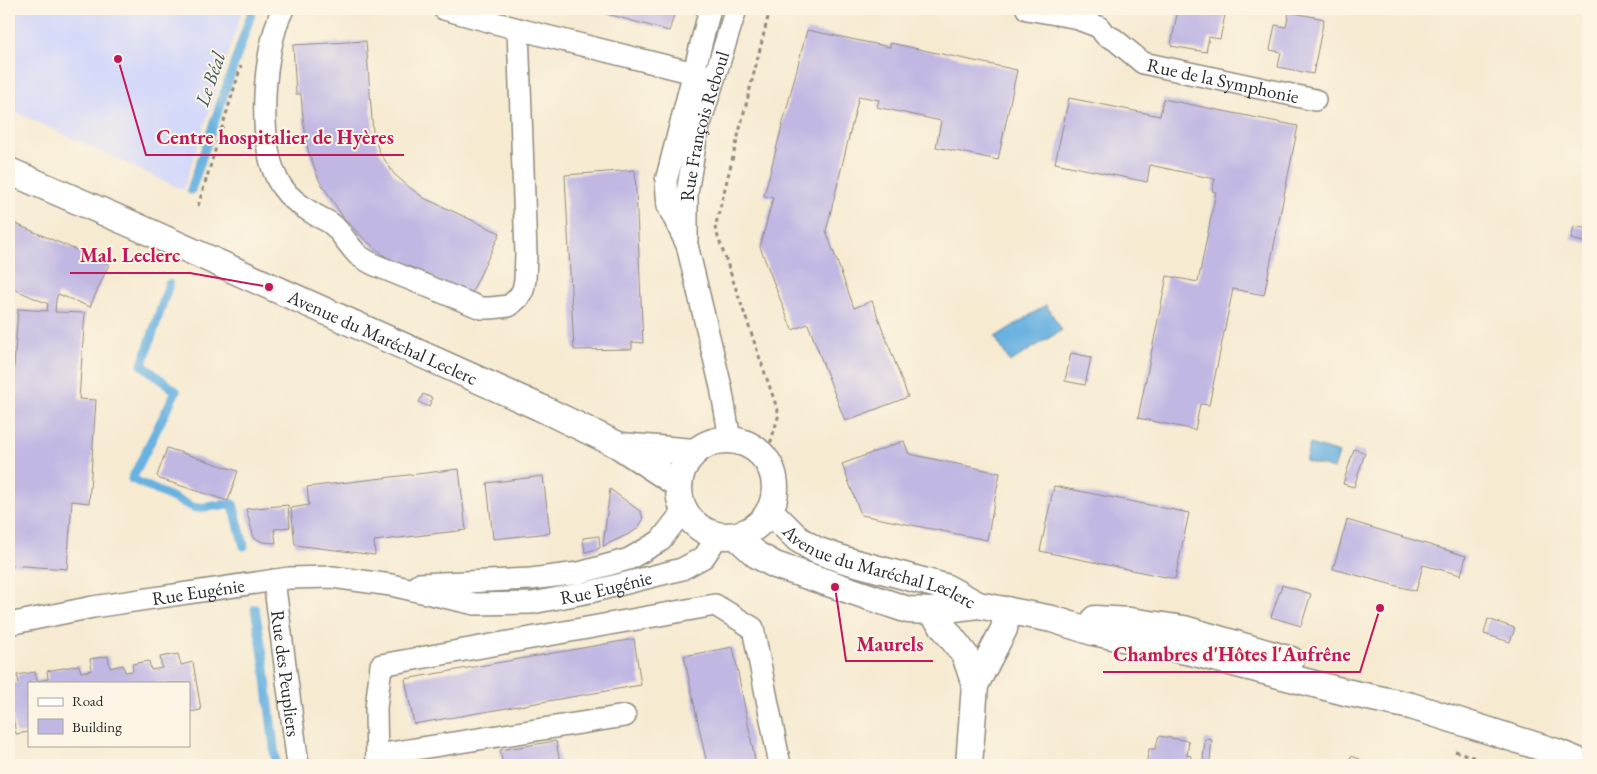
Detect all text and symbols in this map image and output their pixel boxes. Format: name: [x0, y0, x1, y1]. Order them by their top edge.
water label: Le Béal: [188, 47, 232, 111]
street label: Rue François Reboul: [675, 47, 735, 201]
street label: Rue de la Symphonie: [1145, 52, 1301, 109]
callout: Centre hospitalier de Hyères: [146, 120, 404, 155]
text: Centre hospitalier de Hyères: [156, 124, 394, 150]
callout: Mal. Leclerc: [70, 238, 190, 273]
text: Mal. Leclerc: [80, 242, 180, 268]
street label: Avenue du Maréchal Leclerc: [283, 283, 482, 390]
street label: Avenue du Maréchal Leclerc: [777, 518, 981, 614]
street label: Rue Eugénie: [558, 565, 654, 610]
street label: Rue Eugénie: [150, 572, 246, 611]
street label: Rue des Peupliers: [265, 608, 307, 738]
callout: Maurels: [846, 626, 933, 661]
text: Maurels: [857, 631, 924, 657]
callout: Chambres d'Hôtes l'Aufrêne: [1103, 637, 1360, 672]
text: Chambres d'Hôtes l'Aufrêne: [1113, 641, 1351, 667]
legend: [28, 682, 190, 746]
text: Road: [72, 691, 104, 710]
text: Building: [72, 717, 122, 736]

